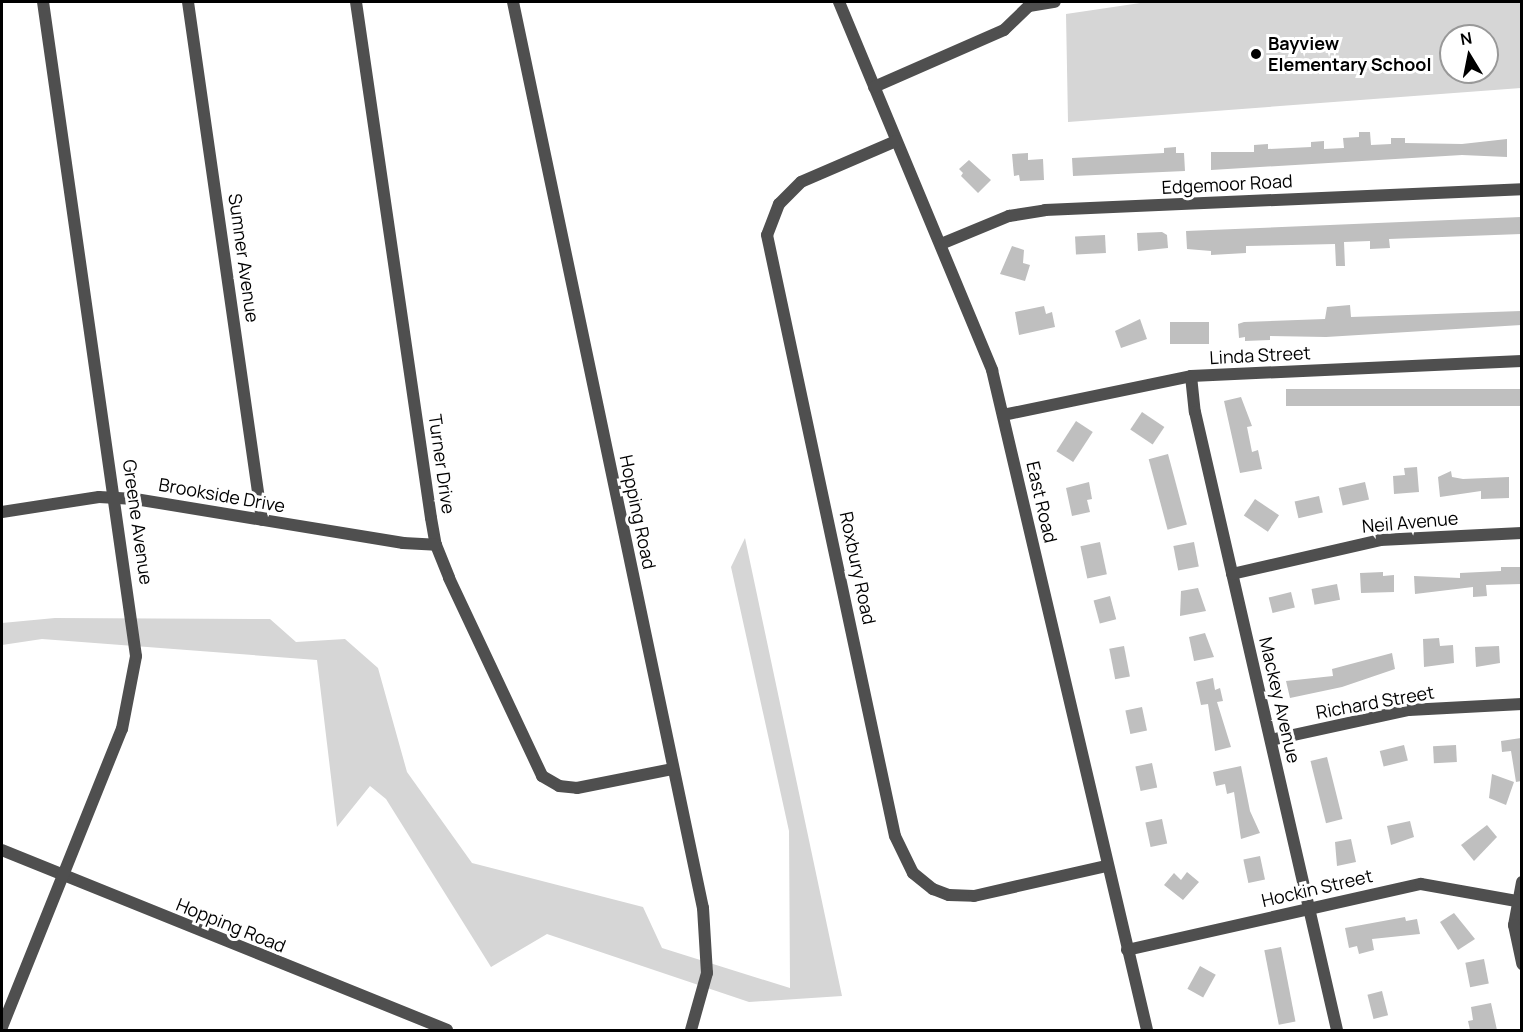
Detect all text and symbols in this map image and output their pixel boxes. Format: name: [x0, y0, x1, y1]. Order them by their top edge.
north arrow: [1439, 24, 1499, 84]
text: N: [1459, 26, 1474, 50]
place label: Bayview Elementary School: [1268, 33, 1431, 76]
marker: Bayview Elementary School: [1249, 47, 1263, 61]
street label: Edgemoor Road: [1161, 170, 1293, 198]
street label: Sumner Avenue: [224, 192, 264, 324]
street label: Linda Street: [1209, 342, 1311, 368]
street label: Turner Drive: [424, 413, 460, 515]
street label: Hopping Road: [615, 453, 661, 571]
street label: Greene Avenue: [119, 458, 157, 586]
street label: East Road: [1022, 459, 1062, 545]
street label: Brookside Drive: [157, 473, 287, 517]
street label: Neil Avenue: [1361, 507, 1459, 537]
street label: Roxbury Road: [836, 510, 880, 626]
street label: Mackey Avenue: [1255, 635, 1305, 765]
street label: Richard Street: [1314, 681, 1436, 723]
street label: Hockin Street: [1259, 865, 1375, 911]
street label: Hopping Road: [173, 893, 289, 957]

